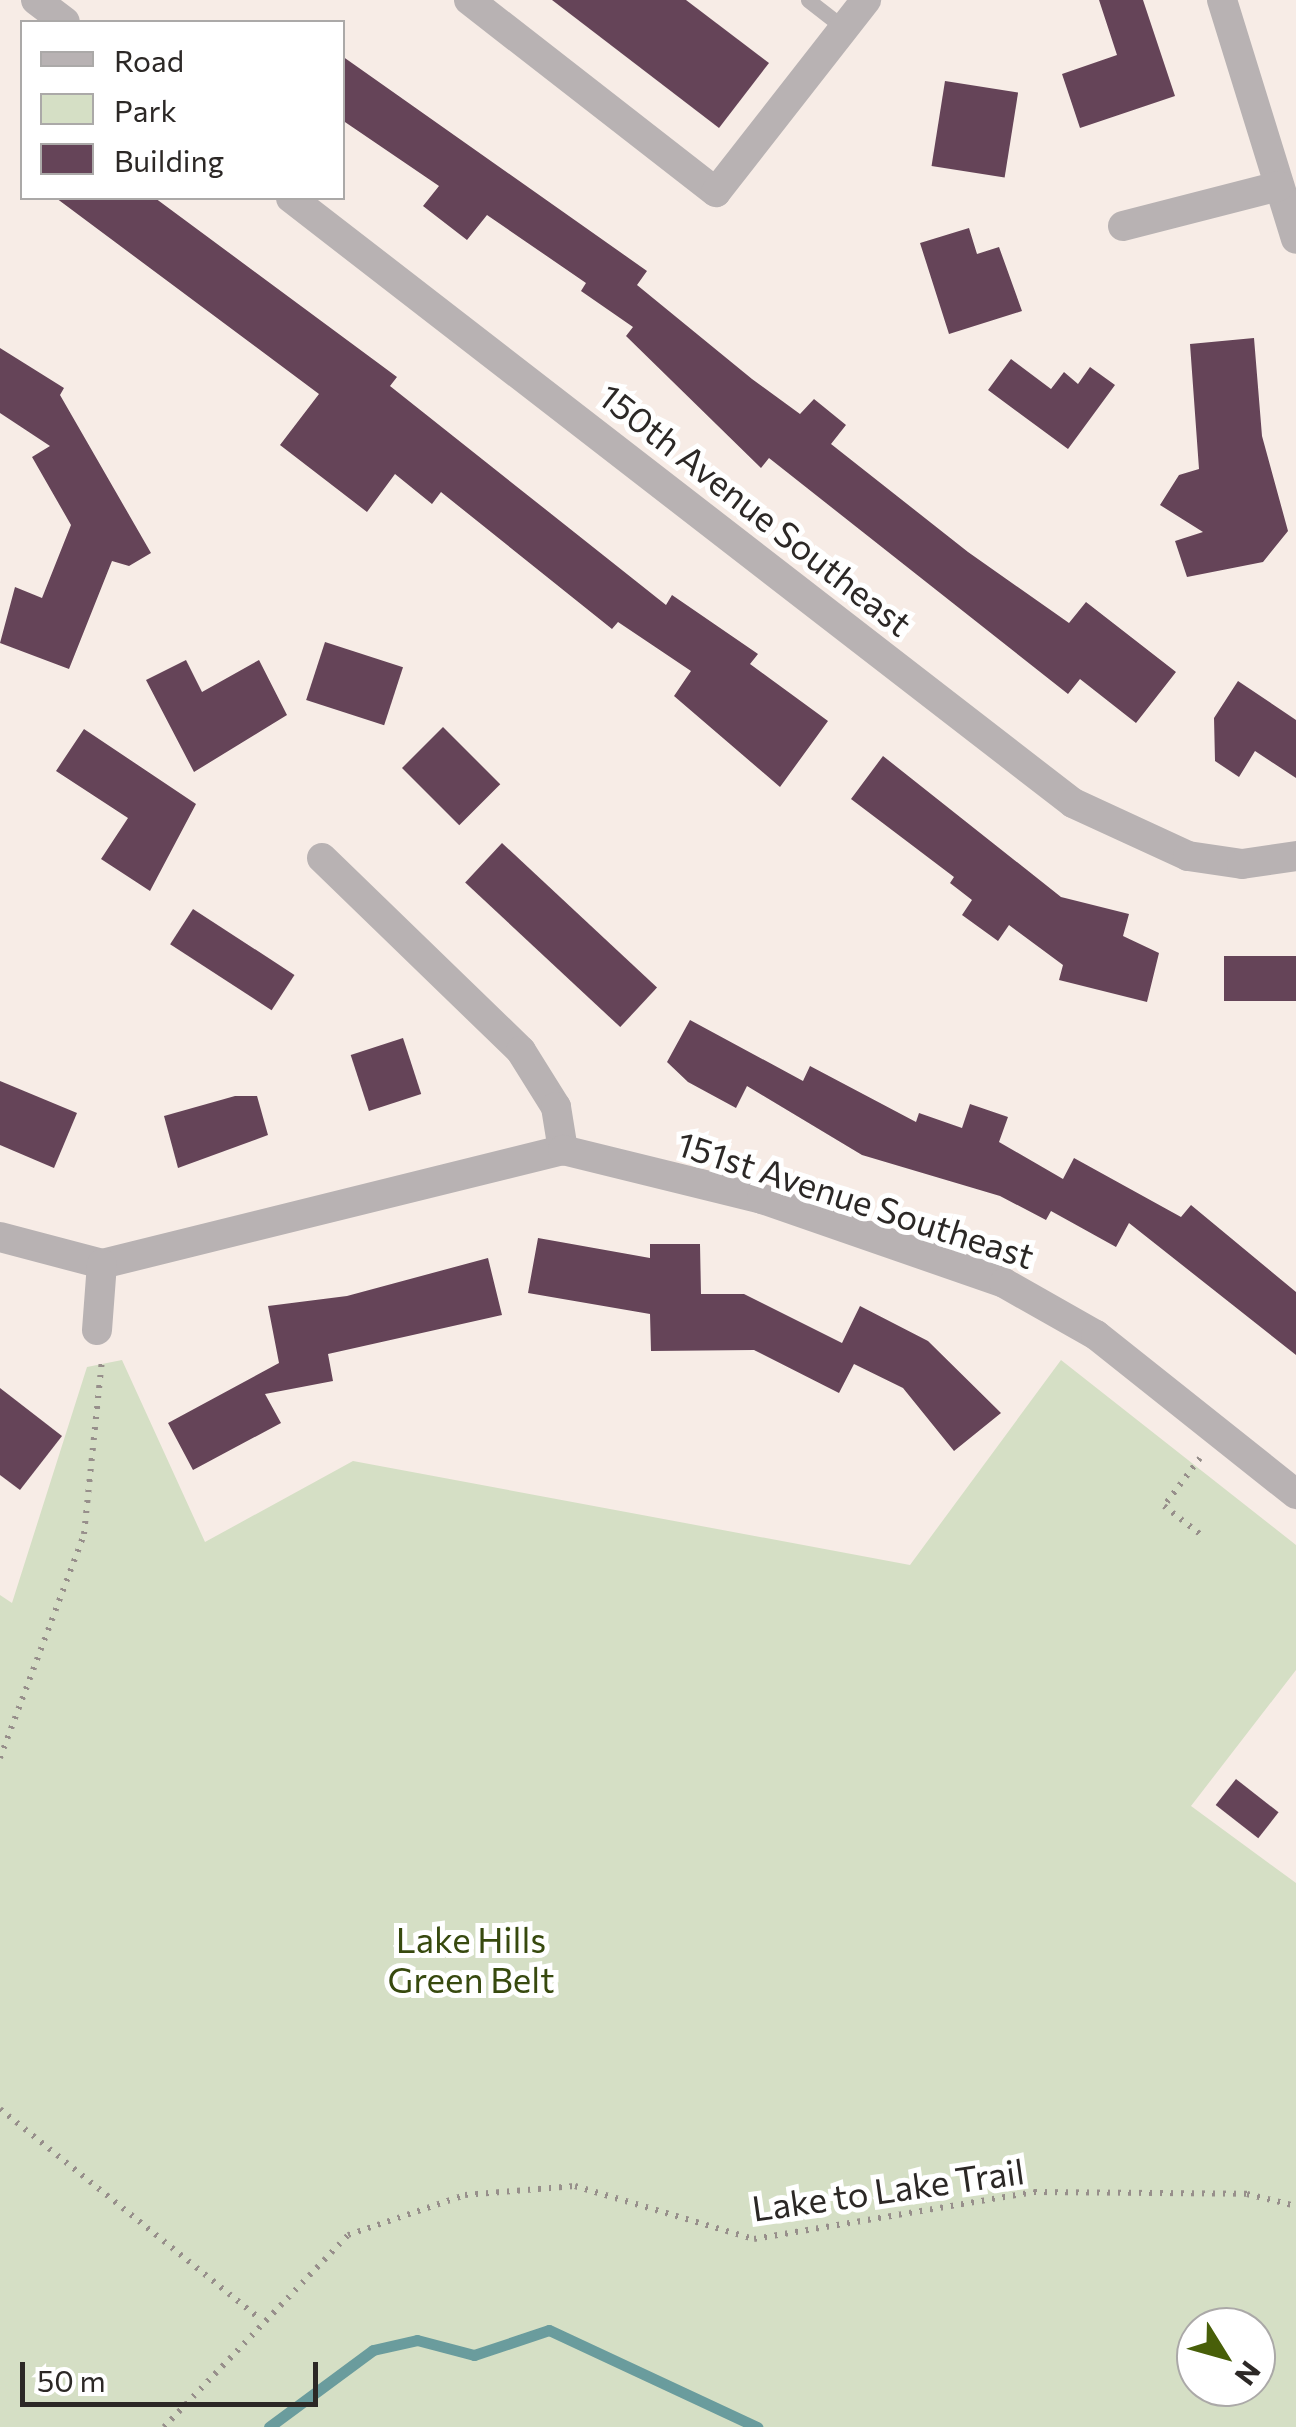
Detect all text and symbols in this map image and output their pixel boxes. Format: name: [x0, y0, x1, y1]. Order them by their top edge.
legend: [20, 20, 345, 200]
text: Road: [114, 41, 184, 78]
text: Park: [114, 91, 177, 128]
text: Building: [114, 141, 224, 178]
street label: 150th Avenue Southeast: [591, 374, 921, 644]
street label: 151st Avenue Southeast: [672, 1121, 1040, 1277]
park label: Lake Hills Green Belt: [387, 1918, 555, 2000]
street label: Lake to Lake Trail: [749, 2149, 1027, 2229]
north arrow: [1176, 2307, 1276, 2407]
scale bar: [25, 2342, 322, 2404]
text: N: [1228, 2355, 1268, 2392]
text: 50 m: [37, 2361, 106, 2398]

